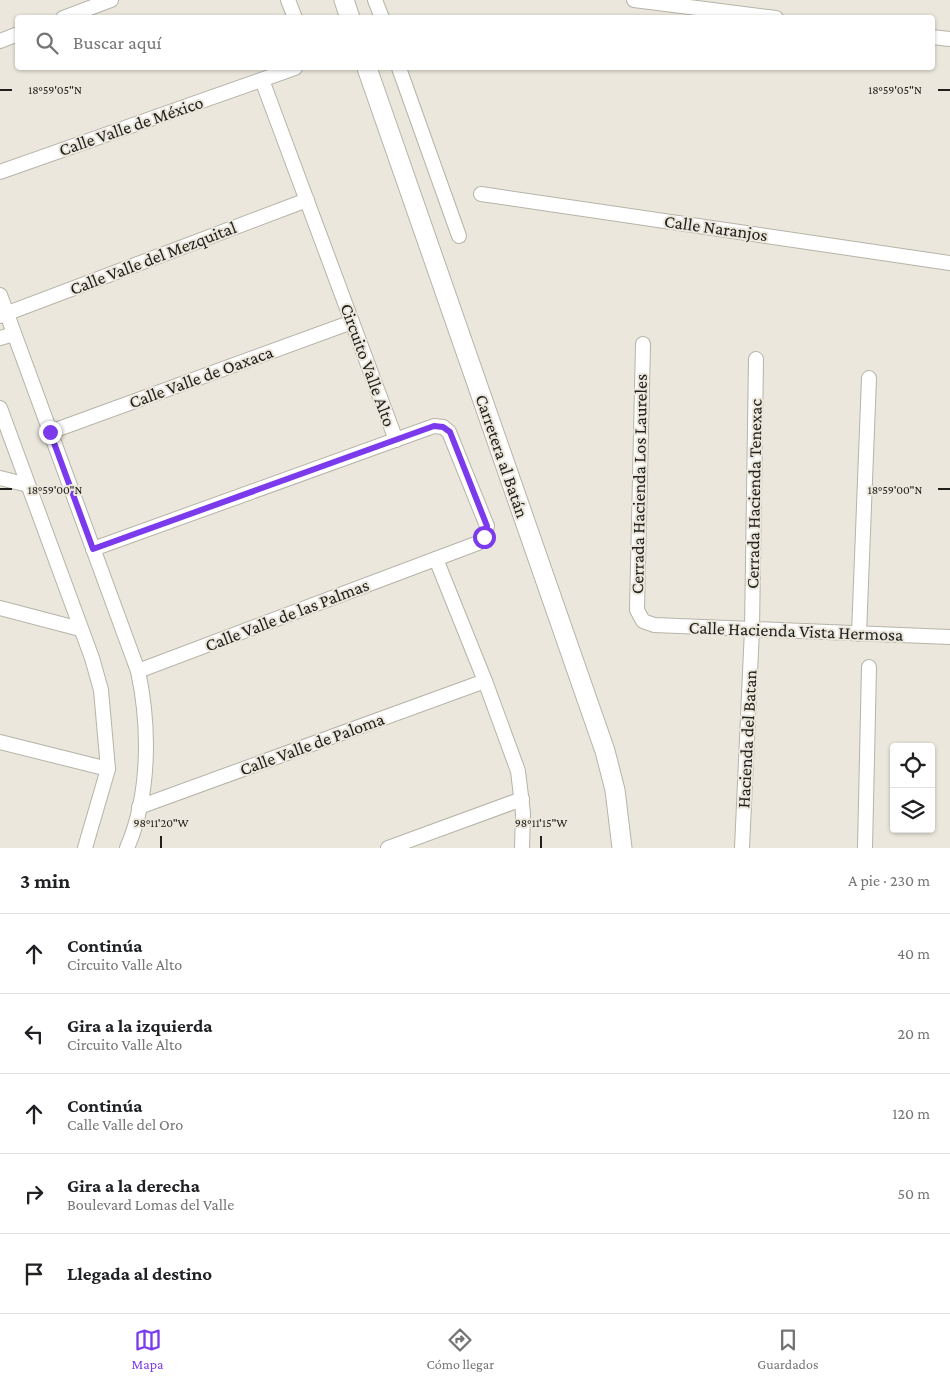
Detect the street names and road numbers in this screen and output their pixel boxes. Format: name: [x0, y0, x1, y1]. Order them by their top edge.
street label: Calle Valle de México: [56, 92, 206, 160]
street label: Calle Naranjos: [663, 211, 769, 246]
street label: Calle Valle del Mezquital: [67, 217, 239, 299]
street label: Circuito Valle Alto: [336, 301, 400, 429]
street label: Calle Valle de Oaxaca: [126, 342, 276, 412]
street label: Cerrada Hacienda Los Laureles: [627, 374, 651, 594]
street label: Carretera al Batán: [472, 392, 533, 521]
street label: Cerrada Hacienda Tenexac: [742, 398, 766, 589]
street label: Calle Valle de las Palmas: [202, 574, 372, 656]
street label: Calle Hacienda Vista Hermosa: [688, 617, 904, 645]
street label: Hacienda del Batan: [733, 669, 761, 809]
street label: Calle Valle de Paloma: [237, 709, 387, 779]

